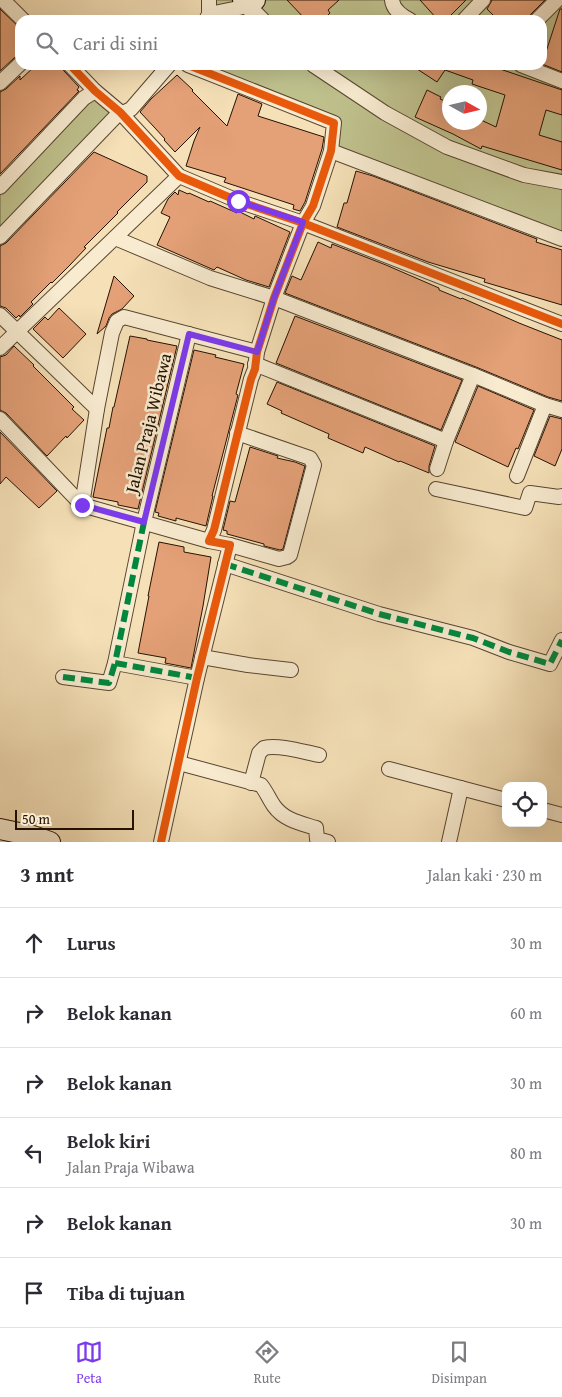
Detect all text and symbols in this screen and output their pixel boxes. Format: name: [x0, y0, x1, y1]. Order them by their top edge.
search box: [15, 15, 547, 70]
icon: search: [33, 29, 61, 57]
text: Cari di sini: [73, 29, 158, 57]
north arrow: [442, 85, 487, 130]
route start: [227, 190, 250, 213]
street label: Jalan Praja Wibawa: [117, 350, 179, 498]
route end: [71, 494, 94, 517]
map controls: [502, 782, 547, 827]
button: locate: [502, 782, 547, 827]
scale bar: [15, 807, 134, 830]
text: 50 m: [22, 809, 50, 829]
text: 3 mnt: [20, 859, 74, 890]
text: Jalan kaki · 230 m: [427, 863, 542, 887]
icon: ahead: [20, 929, 48, 957]
text: Lurus: [67, 929, 116, 957]
text: 30 m: [510, 931, 542, 955]
icon: right: [20, 999, 48, 1027]
text: Belok kanan: [67, 999, 172, 1027]
text: 60 m: [510, 1001, 542, 1025]
icon: right: [20, 1069, 48, 1097]
text: Belok kanan: [67, 1069, 172, 1097]
text: 30 m: [510, 1071, 542, 1095]
text: Belok kiri: [67, 1127, 150, 1155]
icon: left: [20, 1139, 48, 1167]
text: 80 m: [510, 1141, 542, 1165]
text: Jalan Praja Wibawa: [67, 1155, 195, 1179]
icon: right: [20, 1209, 48, 1237]
text: Belok kanan: [67, 1209, 172, 1237]
text: 30 m: [510, 1211, 542, 1235]
icon: arrive: [20, 1279, 48, 1307]
text: Tiba di tujuan: [67, 1279, 185, 1307]
tab: Peta: [75, 1338, 103, 1388]
tab: Rute: [253, 1338, 281, 1388]
tab: Disimpan: [431, 1338, 487, 1388]

